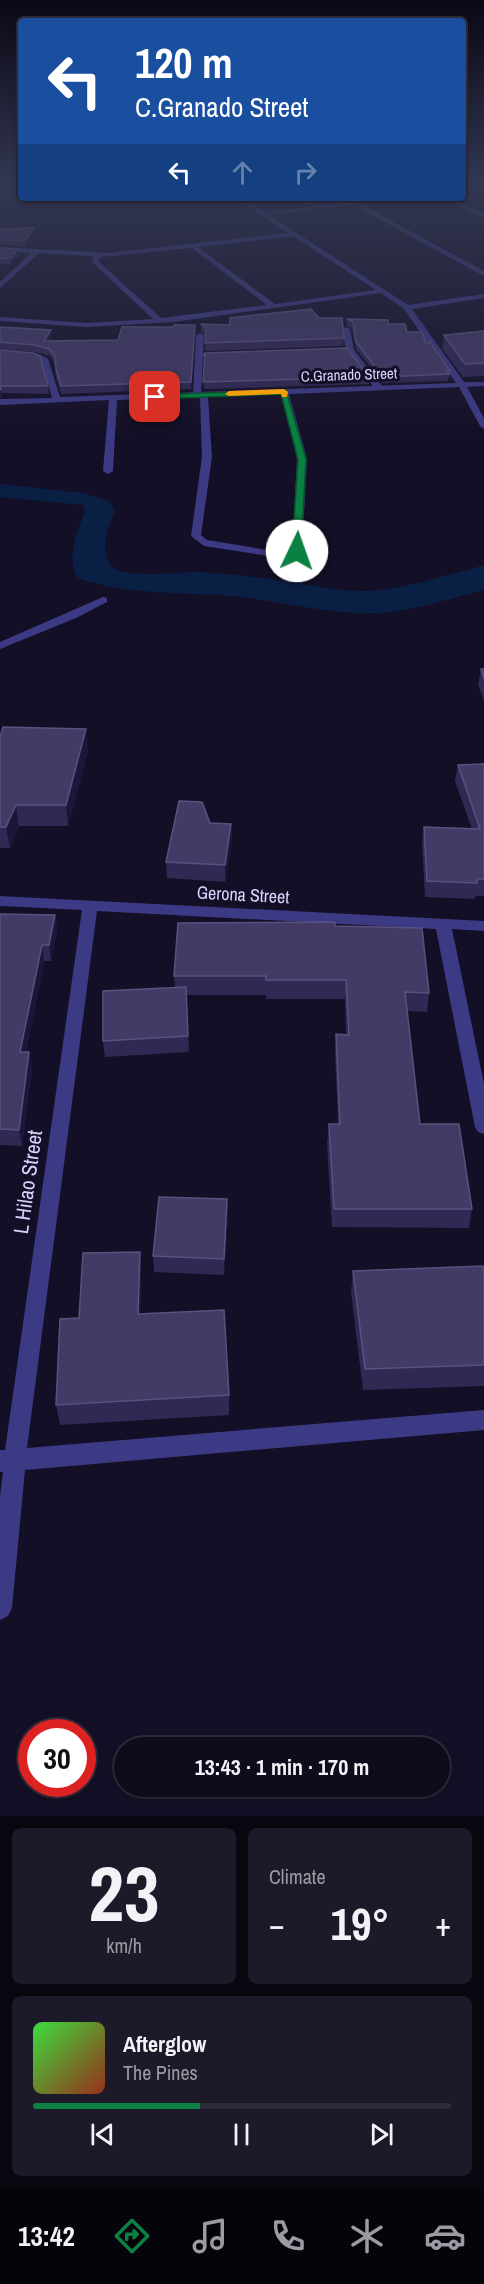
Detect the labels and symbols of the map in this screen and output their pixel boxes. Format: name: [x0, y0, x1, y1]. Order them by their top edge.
street label: C.Granado Street: [300, 362, 398, 387]
pin: [129, 371, 180, 422]
position arrow: [265, 519, 329, 583]
street label: Gerona Street: [196, 880, 290, 909]
street label: L Hilao Street: [6, 1128, 49, 1236]
speed limit sign: 30: [18, 1719, 96, 1797]

